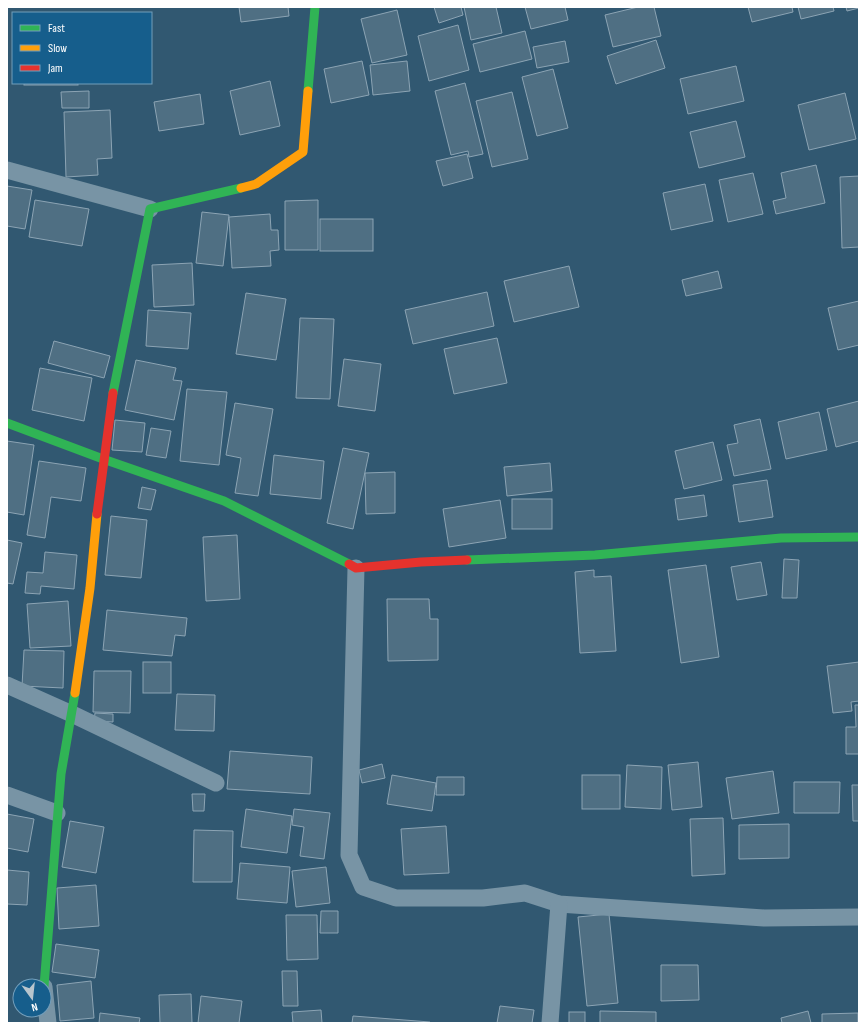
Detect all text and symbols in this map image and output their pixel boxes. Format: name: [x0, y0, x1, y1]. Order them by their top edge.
legend: [12, 12, 152, 84]
text: Fast: [48, 21, 65, 36]
text: Slow: [48, 41, 67, 56]
text: Jam: [47, 61, 63, 76]
north arrow: [12, 978, 52, 1018]
text: N: [30, 1000, 39, 1014]

